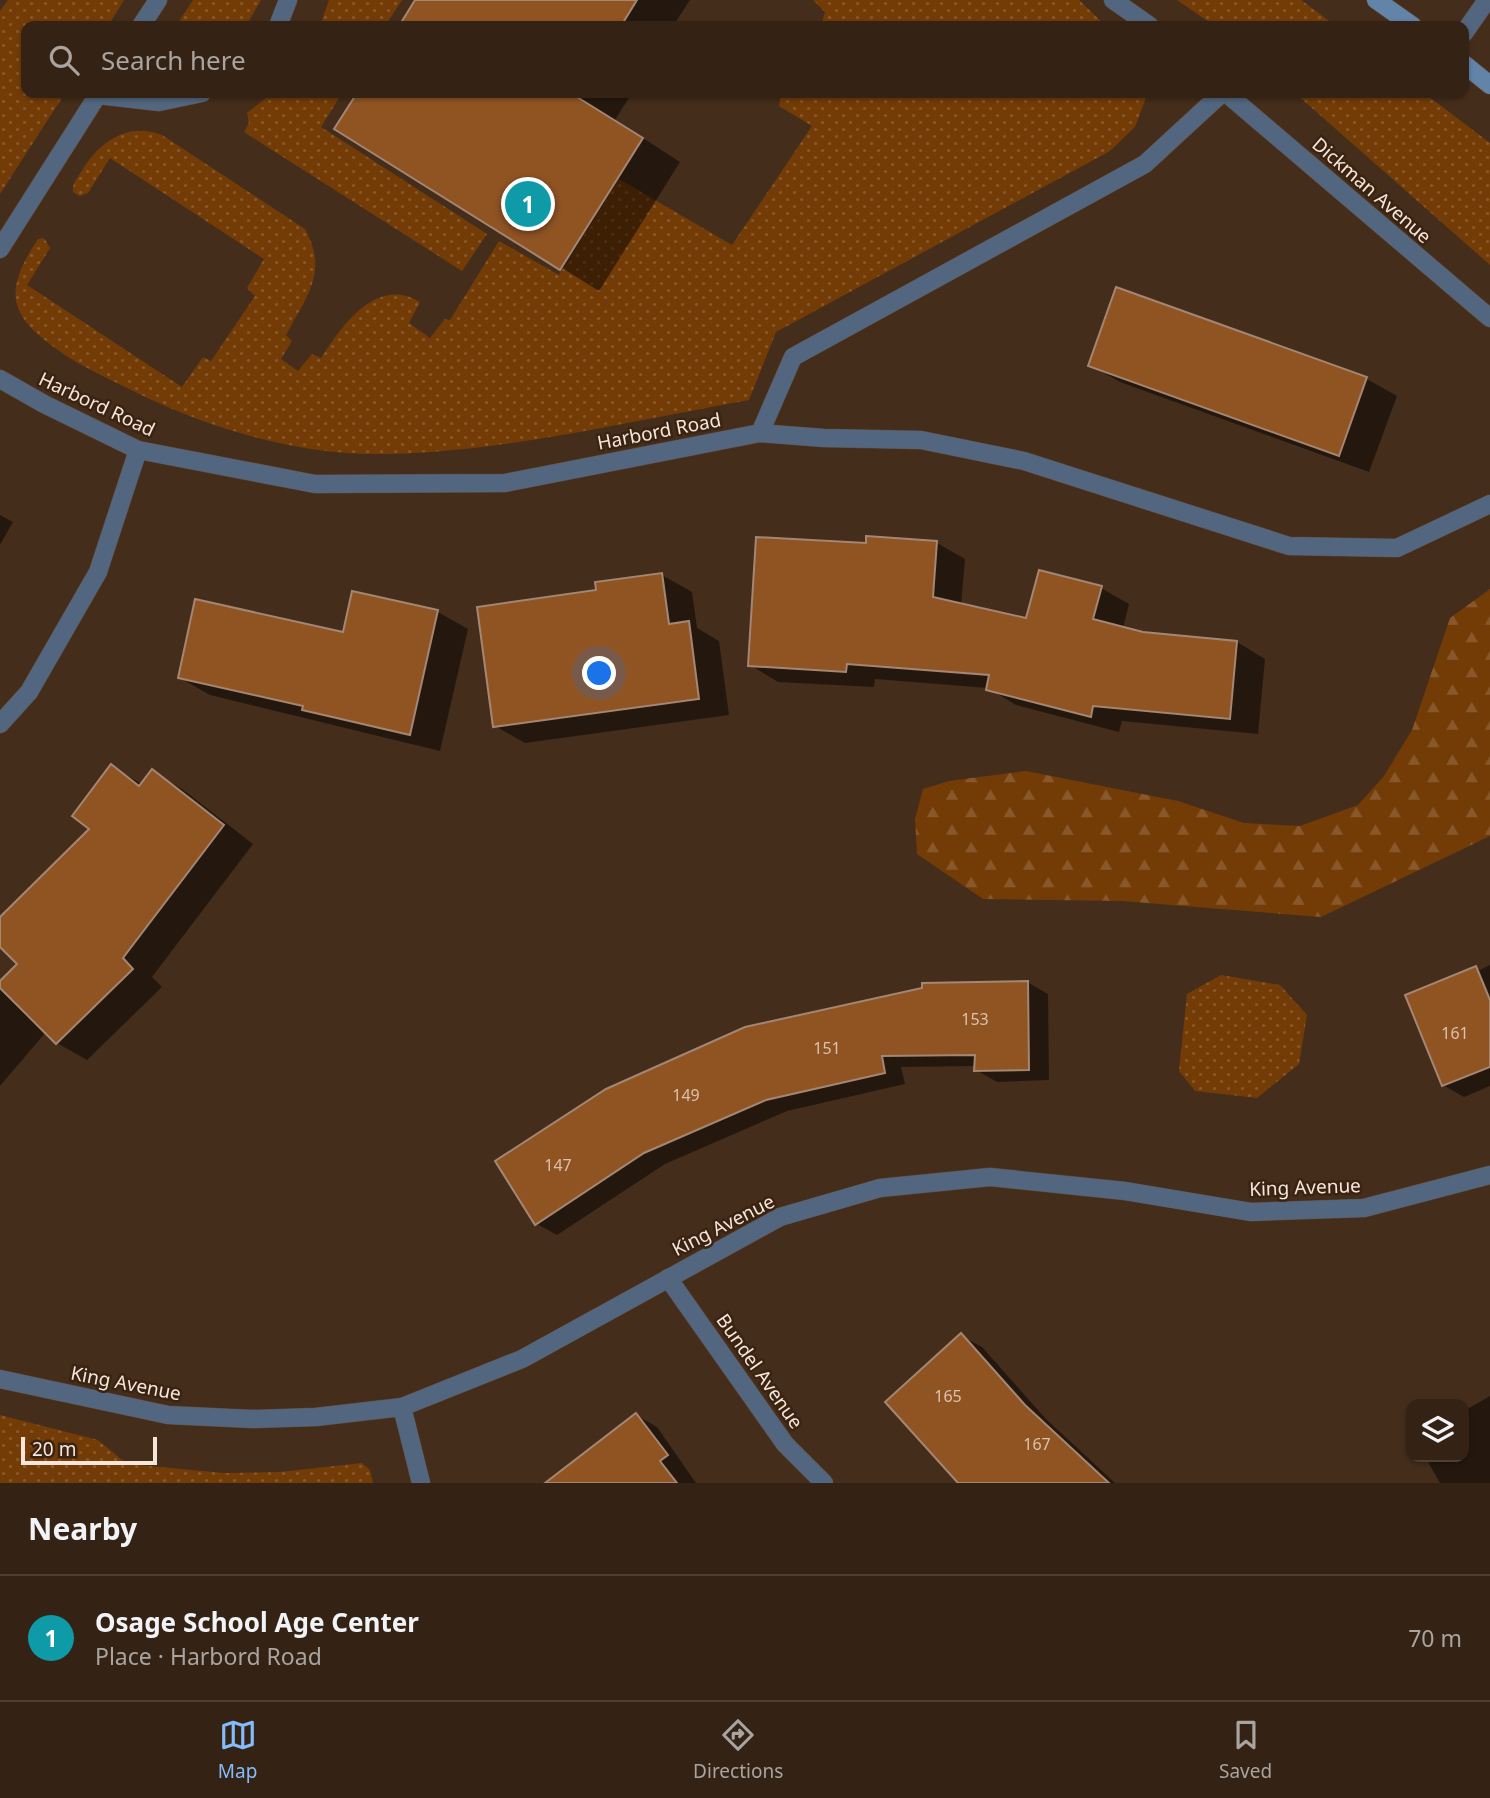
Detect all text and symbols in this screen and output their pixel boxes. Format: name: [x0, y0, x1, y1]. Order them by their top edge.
search box: [21, 21, 1469, 98]
icon: search: [45, 41, 83, 79]
text: Search here: [101, 42, 246, 78]
street label: Dickman Avenue: [1307, 131, 1437, 249]
pin: 1: [505, 178, 551, 230]
street label: Harbord Road: [35, 366, 159, 442]
street label: Harbord Road: [595, 406, 723, 456]
your location: [582, 656, 616, 690]
house number: 153: [961, 1008, 989, 1030]
house number: 161: [1441, 1022, 1469, 1044]
house number: 151: [813, 1037, 841, 1059]
house number: 149: [672, 1084, 700, 1106]
house number: 147: [544, 1154, 572, 1176]
street label: King Avenue: [1249, 1172, 1361, 1202]
street label: King Avenue: [667, 1188, 779, 1262]
street label: Bundel Avenue: [711, 1308, 809, 1434]
street label: King Avenue: [69, 1360, 183, 1406]
house number: 165: [934, 1385, 962, 1407]
map controls: [1406, 1399, 1469, 1462]
button: layers: [1406, 1399, 1469, 1462]
house number: 167: [1023, 1433, 1051, 1455]
scale bar: [21, 1434, 158, 1466]
text: 20 m: [32, 1436, 76, 1462]
text: Nearby: [28, 1508, 137, 1549]
text: Osage School Age Center: [95, 1604, 419, 1640]
text: 1: [44, 1622, 58, 1654]
text: 70 m: [1408, 1622, 1462, 1654]
text: Place · Harbord Road: [95, 1640, 322, 1672]
tab: Map: [218, 1716, 257, 1784]
tab: Directions: [693, 1716, 783, 1784]
tab: Saved: [1219, 1716, 1272, 1784]

